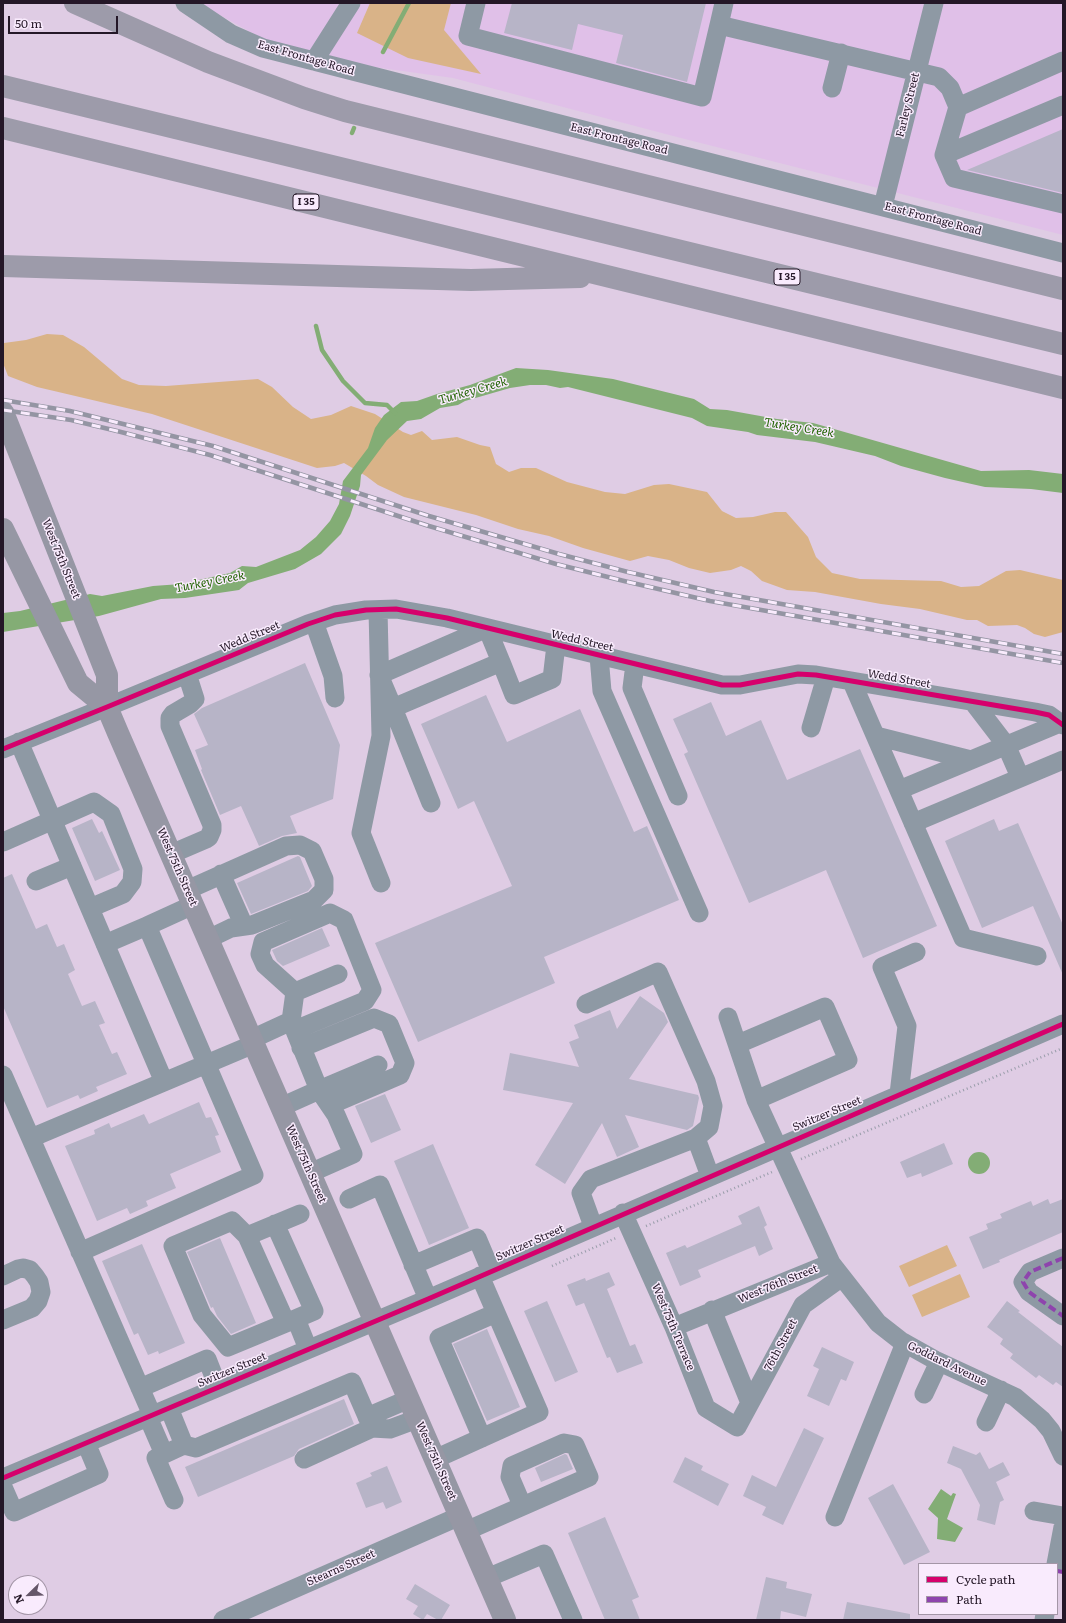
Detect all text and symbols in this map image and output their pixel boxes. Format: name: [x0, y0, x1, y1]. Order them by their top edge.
scale bar: [10, 8, 120, 34]
text: 50 m: [15, 14, 42, 32]
street label: East Frontage Road: [256, 38, 356, 78]
street label: Farley Street: [894, 71, 922, 139]
street label: East Frontage Road: [569, 120, 669, 158]
road number: I 35: [293, 194, 319, 210]
street label: East Frontage Road: [883, 200, 983, 238]
road number: I 35: [774, 269, 800, 285]
water label: Turkey Creek: [437, 374, 509, 408]
water label: Turkey Creek: [763, 415, 835, 441]
street label: West 75th Street: [39, 517, 83, 601]
water label: Turkey Creek: [174, 568, 246, 596]
street label: Wedd Street: [218, 618, 282, 656]
street label: Wedd Street: [549, 627, 615, 655]
street label: Wedd Street: [866, 667, 932, 691]
street label: West 75th Street: [154, 826, 200, 908]
street label: Switzer Street: [791, 1094, 863, 1134]
street label: West 75th Street: [283, 1123, 329, 1205]
street label: Switzer Street: [494, 1222, 566, 1264]
street label: West 76th Street: [736, 1262, 820, 1306]
street label: West 75th Terrace: [649, 1282, 697, 1372]
street label: 76th Street: [762, 1317, 800, 1373]
street label: Goddard Avenue: [905, 1339, 989, 1389]
street label: Switzer Street: [196, 1350, 268, 1390]
street label: West 75th Street: [413, 1420, 459, 1502]
street label: Stearns Street: [305, 1547, 377, 1589]
legend: [918, 1563, 1058, 1615]
text: Cycle path: [956, 1570, 1016, 1588]
north arrow: [8, 1575, 48, 1615]
text: Path: [956, 1590, 982, 1608]
text: N: [9, 1592, 27, 1607]

